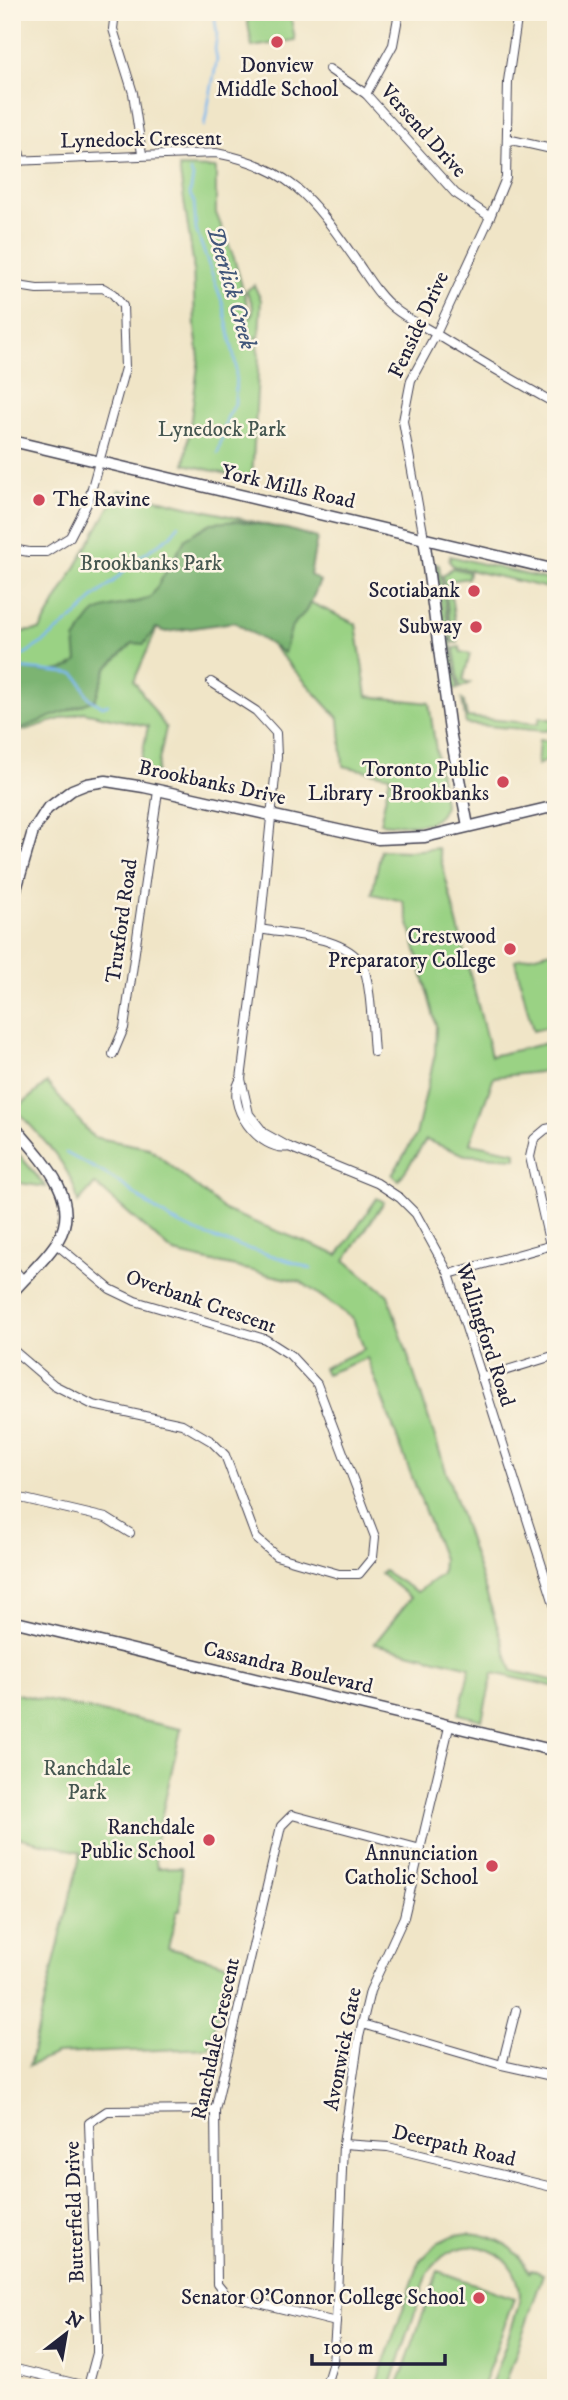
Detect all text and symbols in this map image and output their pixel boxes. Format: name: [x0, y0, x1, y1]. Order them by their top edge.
marker: Donview Middle School: [269, 34, 285, 50]
place label: Donview Middle School: [216, 53, 339, 103]
street label: Versend Drive: [374, 78, 472, 183]
street label: Lynedock Crescent: [60, 126, 222, 154]
water label: Deerlick Creek: [200, 223, 263, 353]
street label: Fenside Drive: [383, 267, 455, 383]
park label: Lynedock Park: [158, 417, 287, 443]
street label: York Mills Road: [218, 459, 358, 515]
place label: The Ravine: [53, 487, 150, 513]
marker: The Ravine: [31, 492, 47, 508]
park label: Brookbanks Park: [80, 551, 223, 577]
place label: Scotiabank: [369, 578, 461, 604]
marker: Scotiabank: [466, 583, 482, 599]
place label: Subway: [399, 614, 463, 640]
marker: Subway: [468, 619, 484, 635]
street label: Brookbanks Drive: [136, 755, 288, 811]
place label: Toronto Public Library - Brookbanks: [308, 757, 489, 807]
marker: Toronto Public Library - Brookbanks: [495, 774, 511, 790]
street label: Truxford Road: [100, 857, 144, 985]
place label: Crestwood Preparatory College: [328, 924, 497, 974]
marker: Crestwood Preparatory College: [502, 941, 518, 957]
street label: Wallingford Road: [449, 1259, 521, 1410]
street label: Overbank Crescent: [122, 1264, 280, 1340]
street label: Cassandra Boulevard: [201, 1636, 376, 1700]
park label: Ranchdale Park: [43, 1756, 131, 1806]
place label: Ranchdale Public School: [80, 1815, 196, 1865]
marker: Ranchdale Public School: [201, 1832, 217, 1848]
place label: Annunciation Catholic School: [344, 1841, 479, 1891]
marker: Annunciation Catholic School: [484, 1858, 500, 1874]
street label: Ranchdale Crescent: [186, 1955, 246, 2123]
street label: Avonwick Gate: [318, 1985, 368, 2113]
street label: Deerpath Road: [390, 2119, 519, 2173]
street label: Butterfield Drive: [60, 2140, 90, 2283]
place label: Senator O'Connor College School: [181, 2285, 466, 2311]
marker: Senator O'Connor College School: [471, 2290, 487, 2306]
north arrow: [32, 2298, 102, 2368]
text: N: [61, 2307, 87, 2335]
scale bar: [312, 2323, 446, 2367]
text: 100 m: [323, 2335, 374, 2361]

